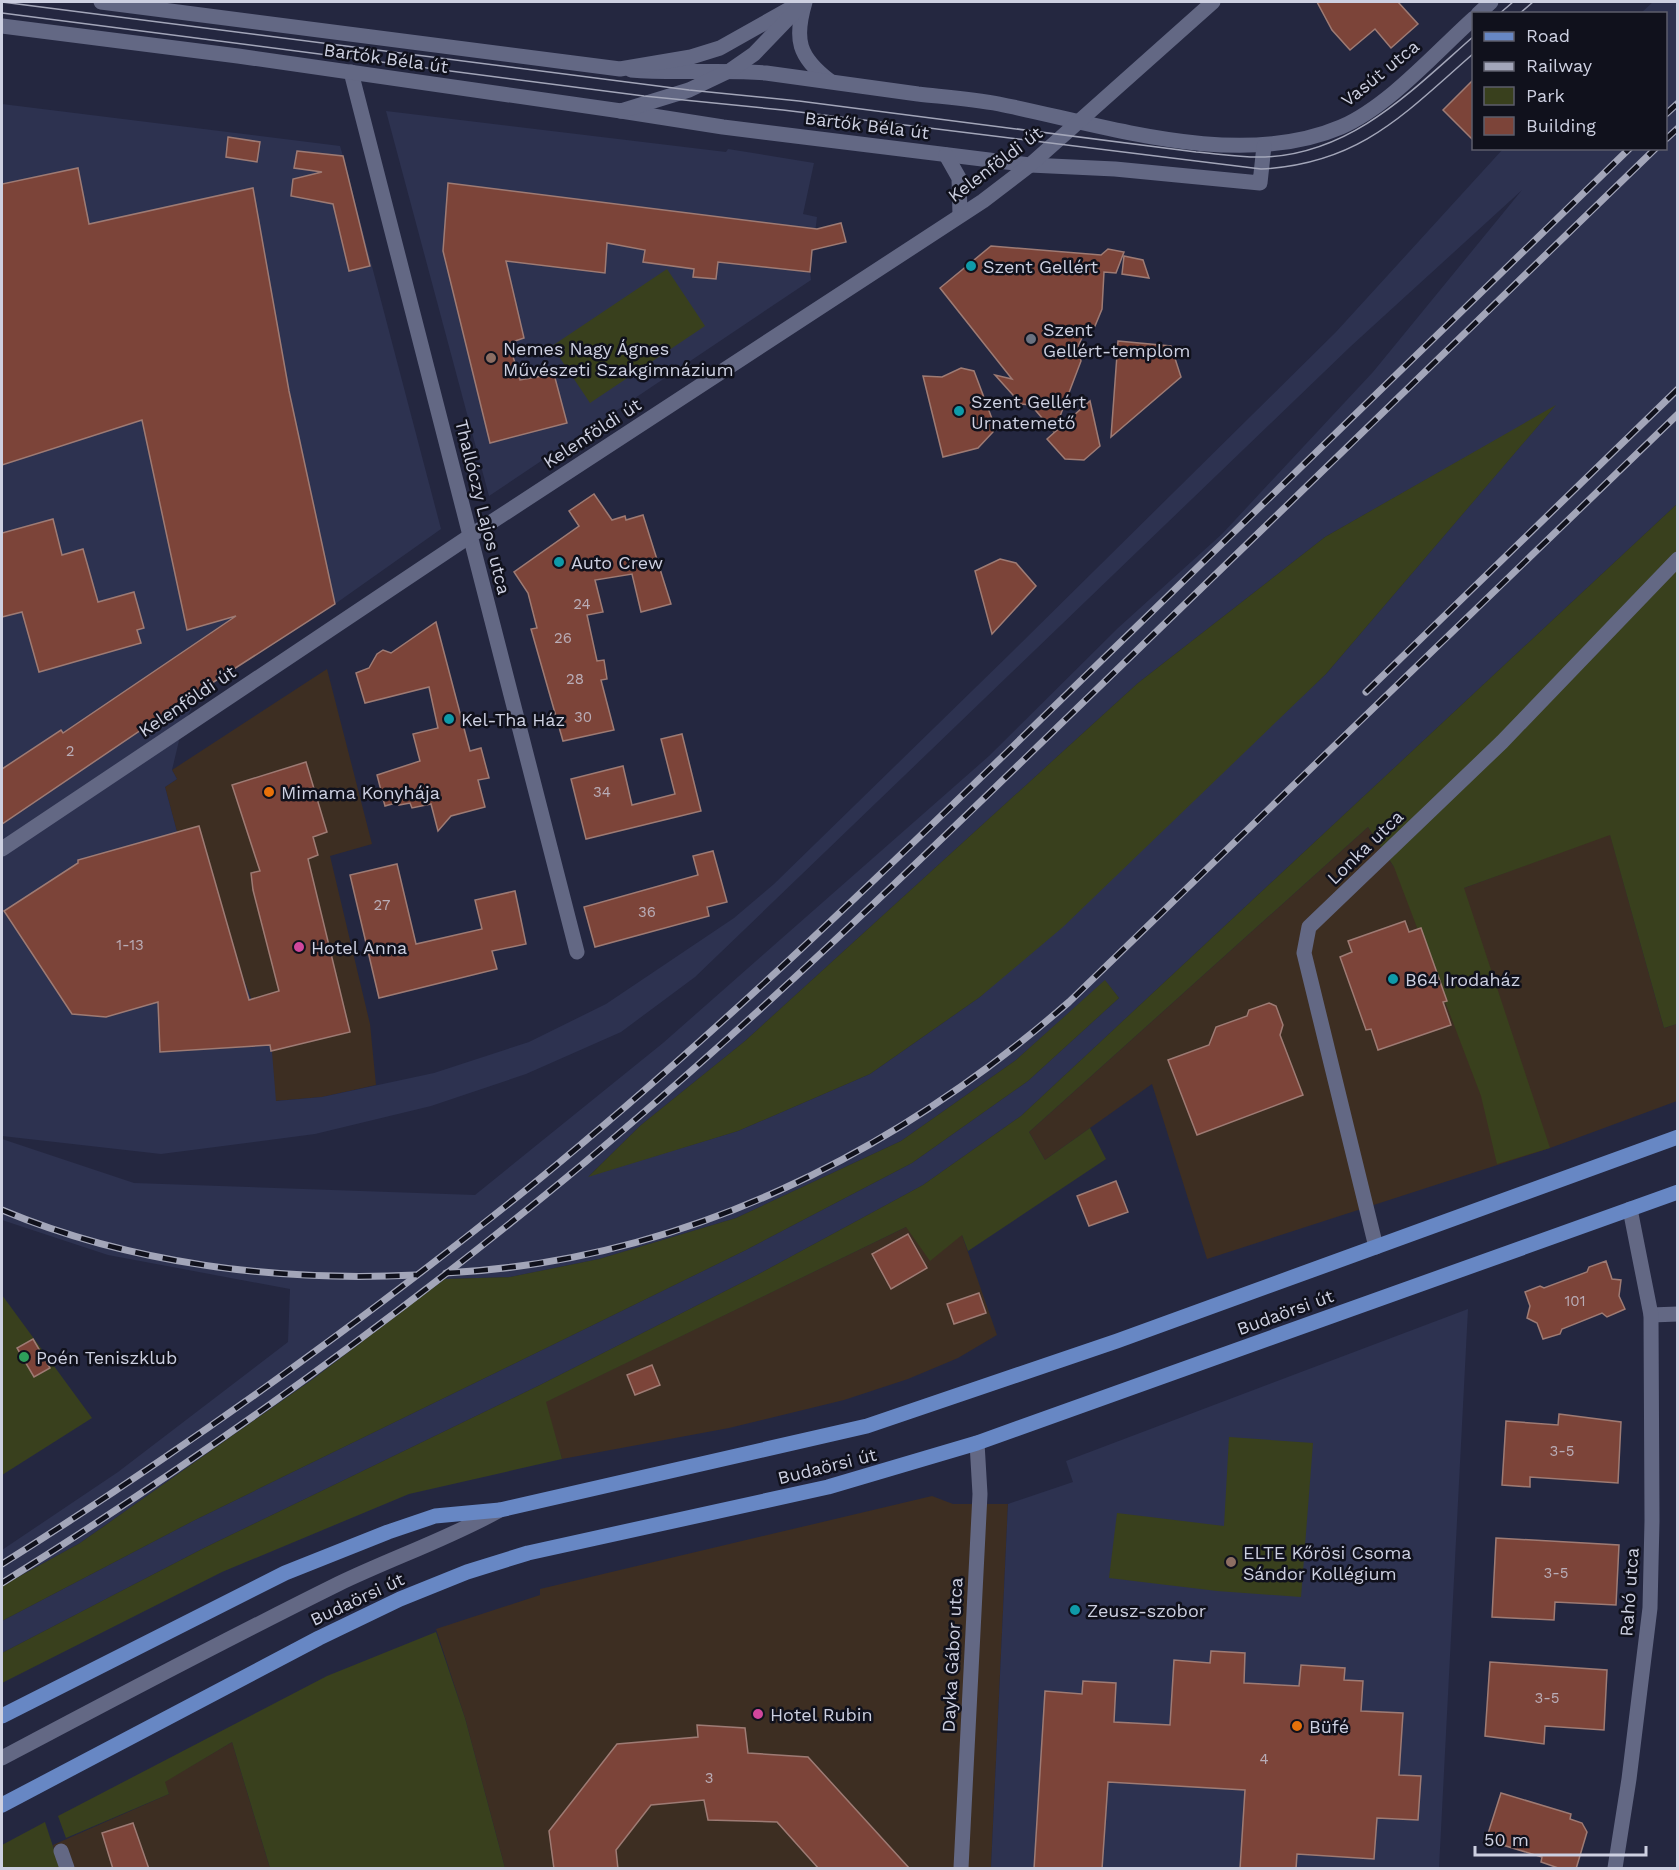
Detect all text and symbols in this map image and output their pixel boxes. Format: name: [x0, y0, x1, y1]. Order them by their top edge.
legend: [1472, 12, 1667, 150]
text: Road: [1526, 25, 1570, 46]
street label: Vasút utca: [1337, 35, 1423, 111]
street label: Bartók Béla út: [323, 39, 450, 77]
text: Railway: [1526, 55, 1593, 76]
text: Park: [1526, 85, 1565, 106]
street label: Bartók Béla út: [804, 107, 931, 143]
text: Building: [1526, 115, 1596, 136]
street label: Kelenföldi út: [944, 122, 1047, 206]
place label: Szent Gellért: [983, 256, 1099, 277]
marker: Szent Gellért: [964, 259, 978, 273]
place label: Szent Gellért-templom: [1043, 319, 1190, 361]
marker: Szent Gellért-templom: [1024, 332, 1038, 346]
place label: Nemes Nagy Ágnes Művészeti Szakgimnázium: [503, 338, 734, 380]
marker: Nemes Nagy Ágnes Művészeti Szakgimnázium: [484, 351, 498, 365]
place label: Szent Gellért Urnatemető: [971, 391, 1087, 433]
street label: Kelenföldi út: [539, 393, 645, 472]
marker: Szent Gellért Urnatemető: [952, 404, 966, 418]
street label: Thallóczy Lajos utca: [451, 417, 515, 597]
place label: Auto Crew: [571, 552, 663, 573]
marker: Auto Crew: [552, 555, 566, 569]
house number: 24: [573, 595, 591, 613]
house number: 26: [554, 629, 572, 647]
street label: Kelenföldi út: [135, 661, 240, 741]
house number: 28: [566, 670, 584, 688]
house number: 30: [574, 708, 592, 726]
place label: Kel-Tha Ház: [461, 709, 565, 730]
marker: Kel-Tha Ház: [442, 712, 456, 726]
house number: 2: [66, 742, 74, 760]
place label: Mimama Konyhája: [281, 782, 440, 803]
house number: 34: [593, 783, 611, 801]
marker: Mimama Konyhája: [262, 785, 276, 799]
street label: Lonka utca: [1323, 806, 1407, 888]
house number: 27: [374, 896, 390, 914]
house number: 36: [638, 903, 656, 921]
house number: 1-13: [116, 936, 144, 954]
place label: Hotel Anna: [311, 937, 407, 958]
marker: Hotel Anna: [292, 940, 306, 954]
place label: B64 Irodaház: [1405, 969, 1520, 990]
marker: B64 Irodaház: [1386, 972, 1400, 986]
street label: Budaörsi út: [1234, 1285, 1337, 1339]
house number: 101: [1564, 1292, 1586, 1310]
place label: Poén Teniszklub: [36, 1347, 177, 1368]
marker: Poén Teniszklub: [17, 1350, 31, 1364]
house number: 3-5: [1549, 1442, 1575, 1460]
street label: Budaörsi út: [775, 1443, 879, 1488]
place label: ELTE Kőrösi Csoma Sándor Kollégium: [1243, 1542, 1412, 1584]
street label: Rahó utca: [1615, 1547, 1643, 1637]
marker: ELTE Kőrösi Csoma Sándor Kollégium: [1224, 1555, 1238, 1569]
house number: 3-5: [1543, 1564, 1569, 1582]
street label: Budaörsi út: [307, 1568, 408, 1630]
street label: Dayka Gábor utca: [937, 1577, 967, 1733]
place label: Zeusz-szobor: [1087, 1600, 1206, 1621]
marker: Zeusz-szobor: [1068, 1603, 1082, 1617]
house number: 3-5: [1534, 1689, 1560, 1707]
place label: Hotel Rubin: [770, 1704, 873, 1725]
marker: Hotel Rubin: [751, 1707, 765, 1721]
place label: Büfé: [1309, 1716, 1349, 1737]
marker: Büfé: [1290, 1719, 1304, 1733]
house number: 4: [1259, 1750, 1269, 1768]
house number: 3: [705, 1769, 713, 1787]
scale bar: [1475, 1819, 1646, 1857]
text: 50 m: [1484, 1829, 1529, 1850]

